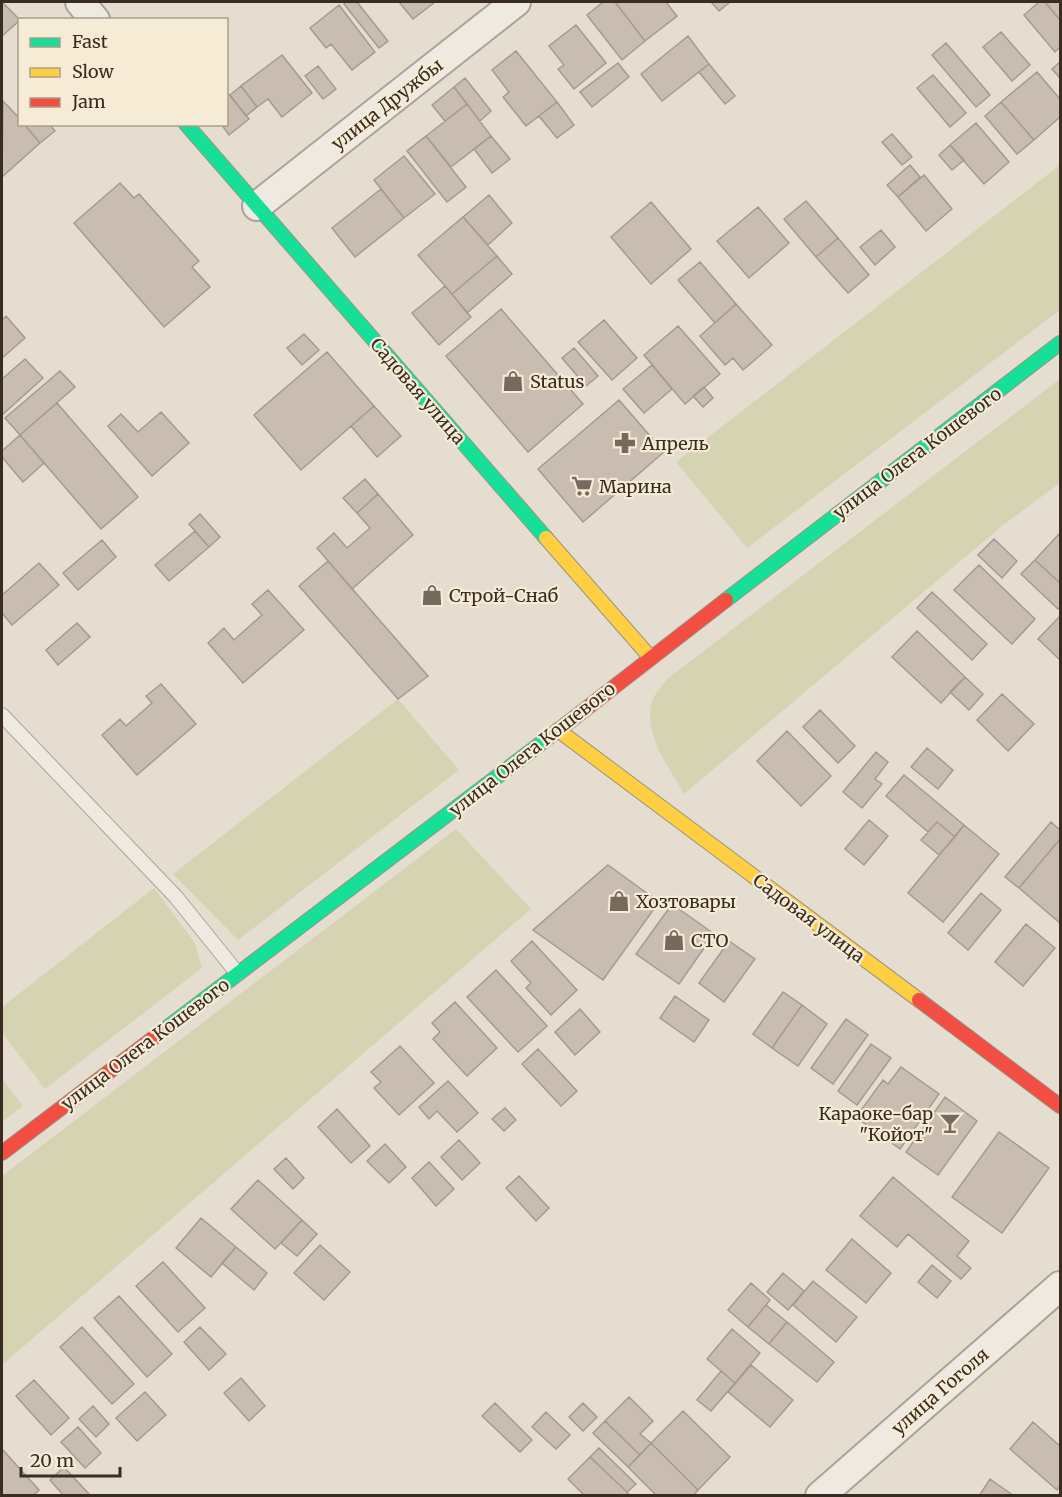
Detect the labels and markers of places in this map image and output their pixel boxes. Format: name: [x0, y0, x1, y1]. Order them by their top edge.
shop icon: Status: [501, 369, 525, 393]
place label: Status: [530, 370, 584, 393]
pharmacy icon: Апрель: [613, 431, 637, 455]
place label: Апрель: [641, 432, 709, 455]
supermarket icon: Марина: [570, 474, 594, 498]
place label: Марина: [599, 475, 672, 498]
shop icon: Строй-Снаб: [420, 583, 444, 607]
place label: Строй-Снаб: [449, 584, 558, 607]
shop icon: Хозтовары: [607, 889, 631, 913]
place label: Хозтовары: [636, 890, 736, 913]
shop icon: СТО: [662, 928, 686, 952]
place label: СТО: [691, 929, 729, 952]
place label: Караоке-бар "Койот": [818, 1102, 933, 1146]
bar icon: Караоке-бар "Койот": [938, 1111, 962, 1135]

